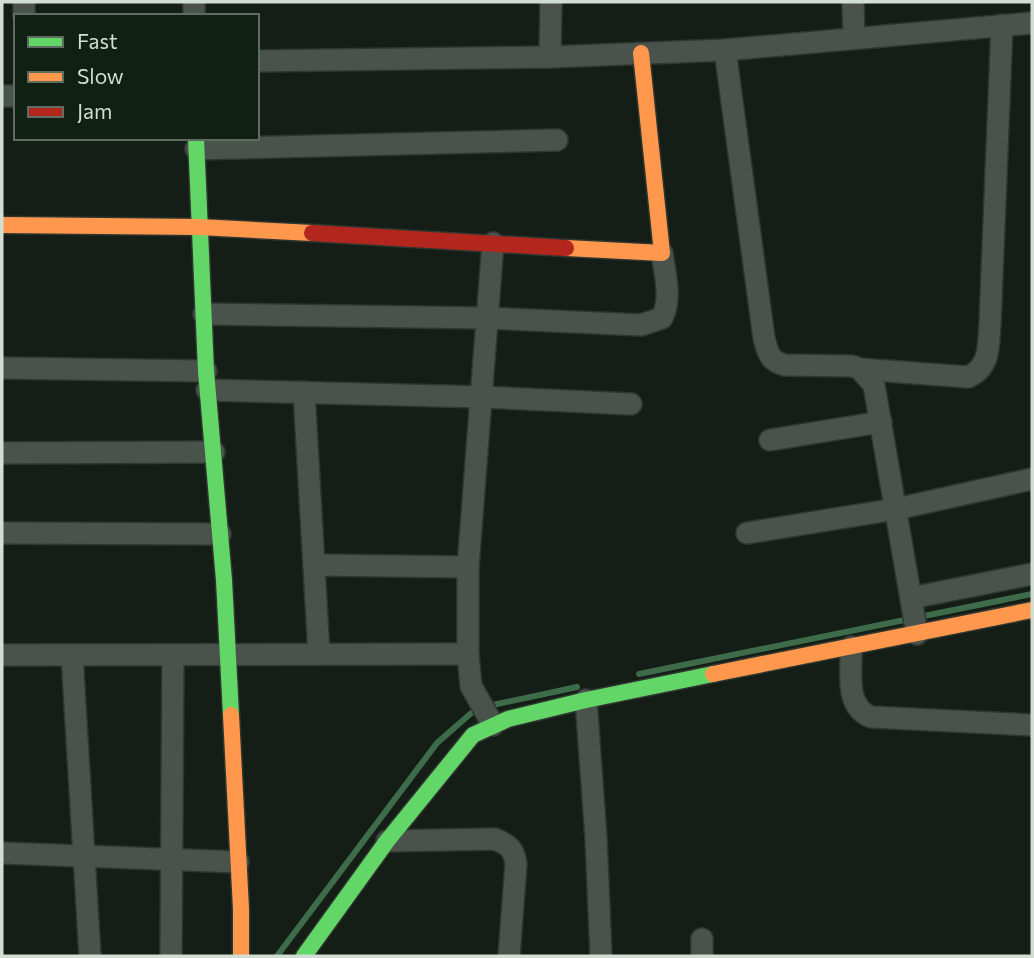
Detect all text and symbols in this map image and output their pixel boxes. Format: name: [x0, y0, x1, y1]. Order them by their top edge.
legend: [14, 14, 259, 140]
text: Fast: [77, 28, 118, 53]
text: Slow: [77, 63, 124, 88]
text: Jam: [77, 98, 112, 123]

